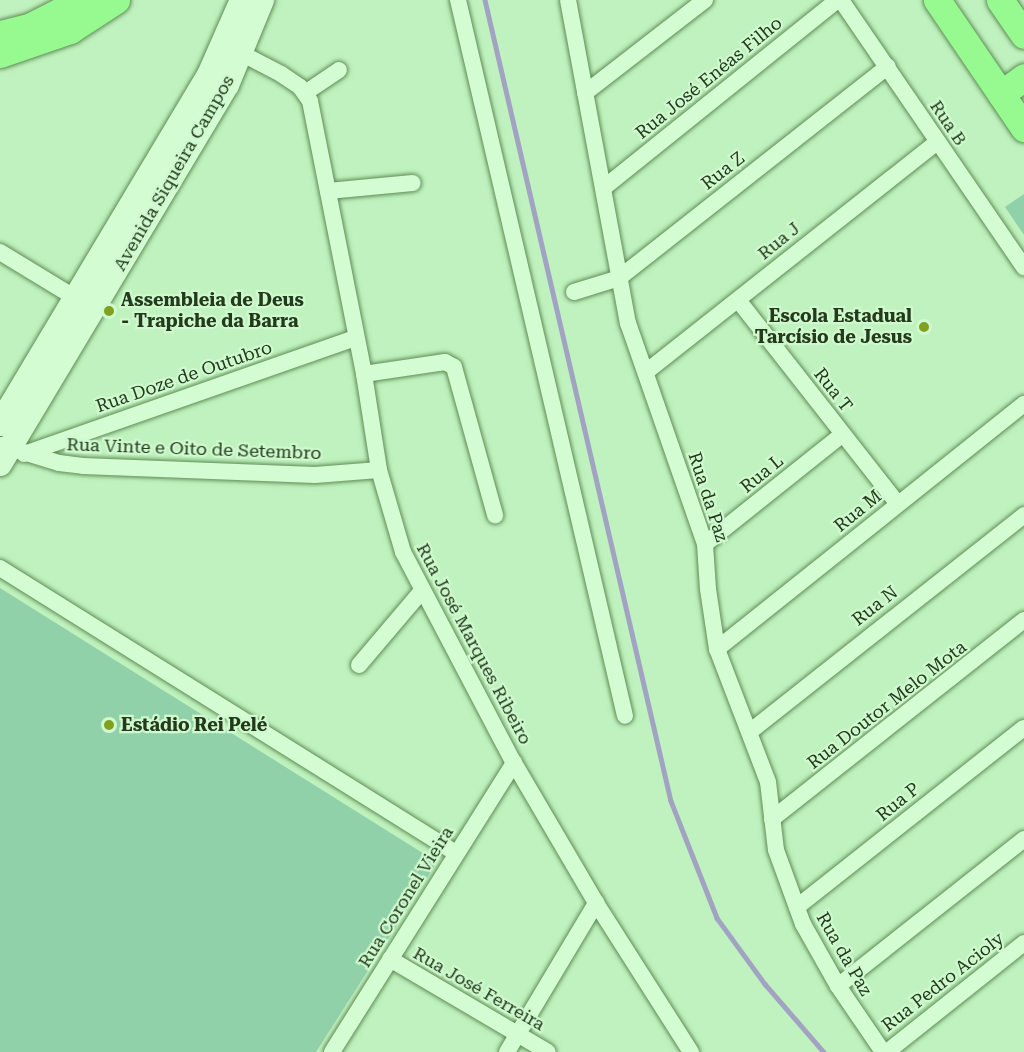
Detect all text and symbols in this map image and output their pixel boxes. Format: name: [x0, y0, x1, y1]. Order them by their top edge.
street label: Rua José Enéas Filho: [631, 12, 787, 144]
street label: Avenida Siqueira Campos: [109, 71, 239, 275]
street label: Rua B: [925, 96, 971, 150]
street label: Rua Z: [697, 147, 749, 195]
street label: Rua J: [754, 218, 804, 264]
place label: Assembleia de Deus - Trapiche da Barra: [121, 290, 304, 332]
marker: Assembleia de Deus - Trapiche da Barra: [102, 304, 116, 318]
place label: Escola Estadual Tarcísio de Jesus: [755, 306, 912, 348]
marker: Escola Estadual Tarcísio de Jesus: [917, 320, 931, 334]
street label: Rua Doze de Outubro: [93, 337, 275, 417]
street label: Rua T: [809, 364, 857, 416]
street label: Rua Vinte e Oito de Setembro: [66, 434, 322, 464]
street label: Rua da Paz: [683, 450, 733, 544]
street label: Rua L: [736, 450, 788, 498]
street label: Rua M: [830, 485, 886, 537]
street label: Rua José Marques Ribeiro: [412, 540, 536, 748]
street label: Rua N: [848, 581, 902, 631]
street label: Rua Doutor Melo Mota: [803, 636, 971, 774]
place label: Estádio Rei Pelé: [121, 714, 267, 736]
marker: Estádio Rei Pelé: [102, 718, 116, 732]
street label: Rua P: [872, 778, 924, 826]
street label: Rua Coronel Vieira: [354, 822, 458, 972]
street label: Rua da Paz: [811, 908, 877, 1000]
street label: Rua Pedro Acioly: [878, 928, 1008, 1036]
street label: Rua José Ferreira: [409, 942, 549, 1036]

